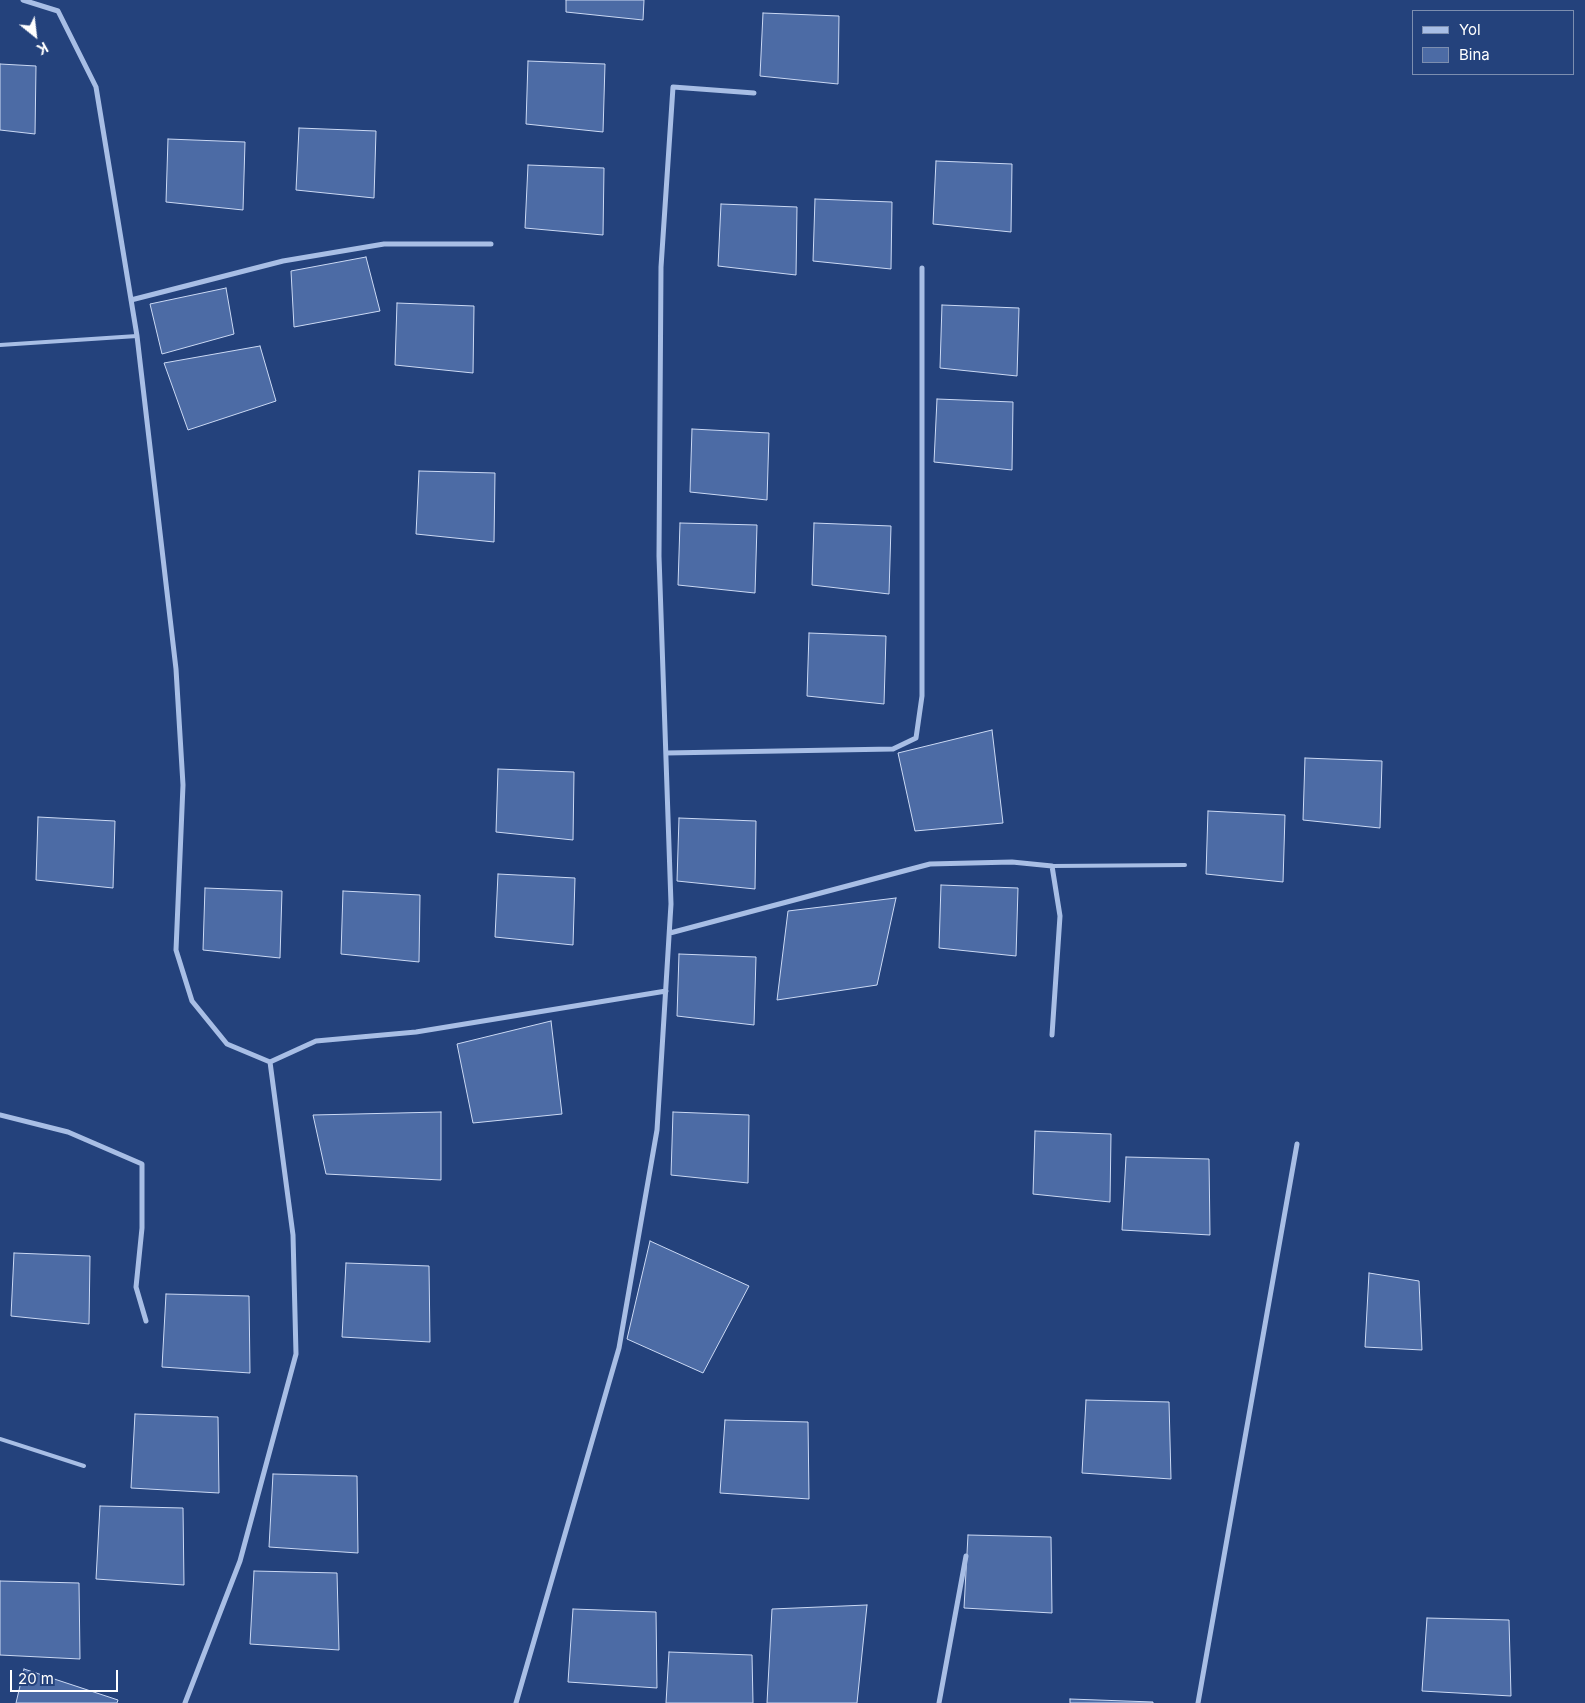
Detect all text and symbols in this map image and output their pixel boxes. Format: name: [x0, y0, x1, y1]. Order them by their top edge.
north arrow: [10, 10, 60, 60]
legend: [1412, 10, 1575, 75]
text: Yol: [1459, 20, 1481, 39]
text: K: [34, 39, 51, 58]
text: Bina: [1459, 45, 1490, 64]
scale bar: [12, 1660, 120, 1692]
text: 20 m: [18, 1669, 54, 1688]

